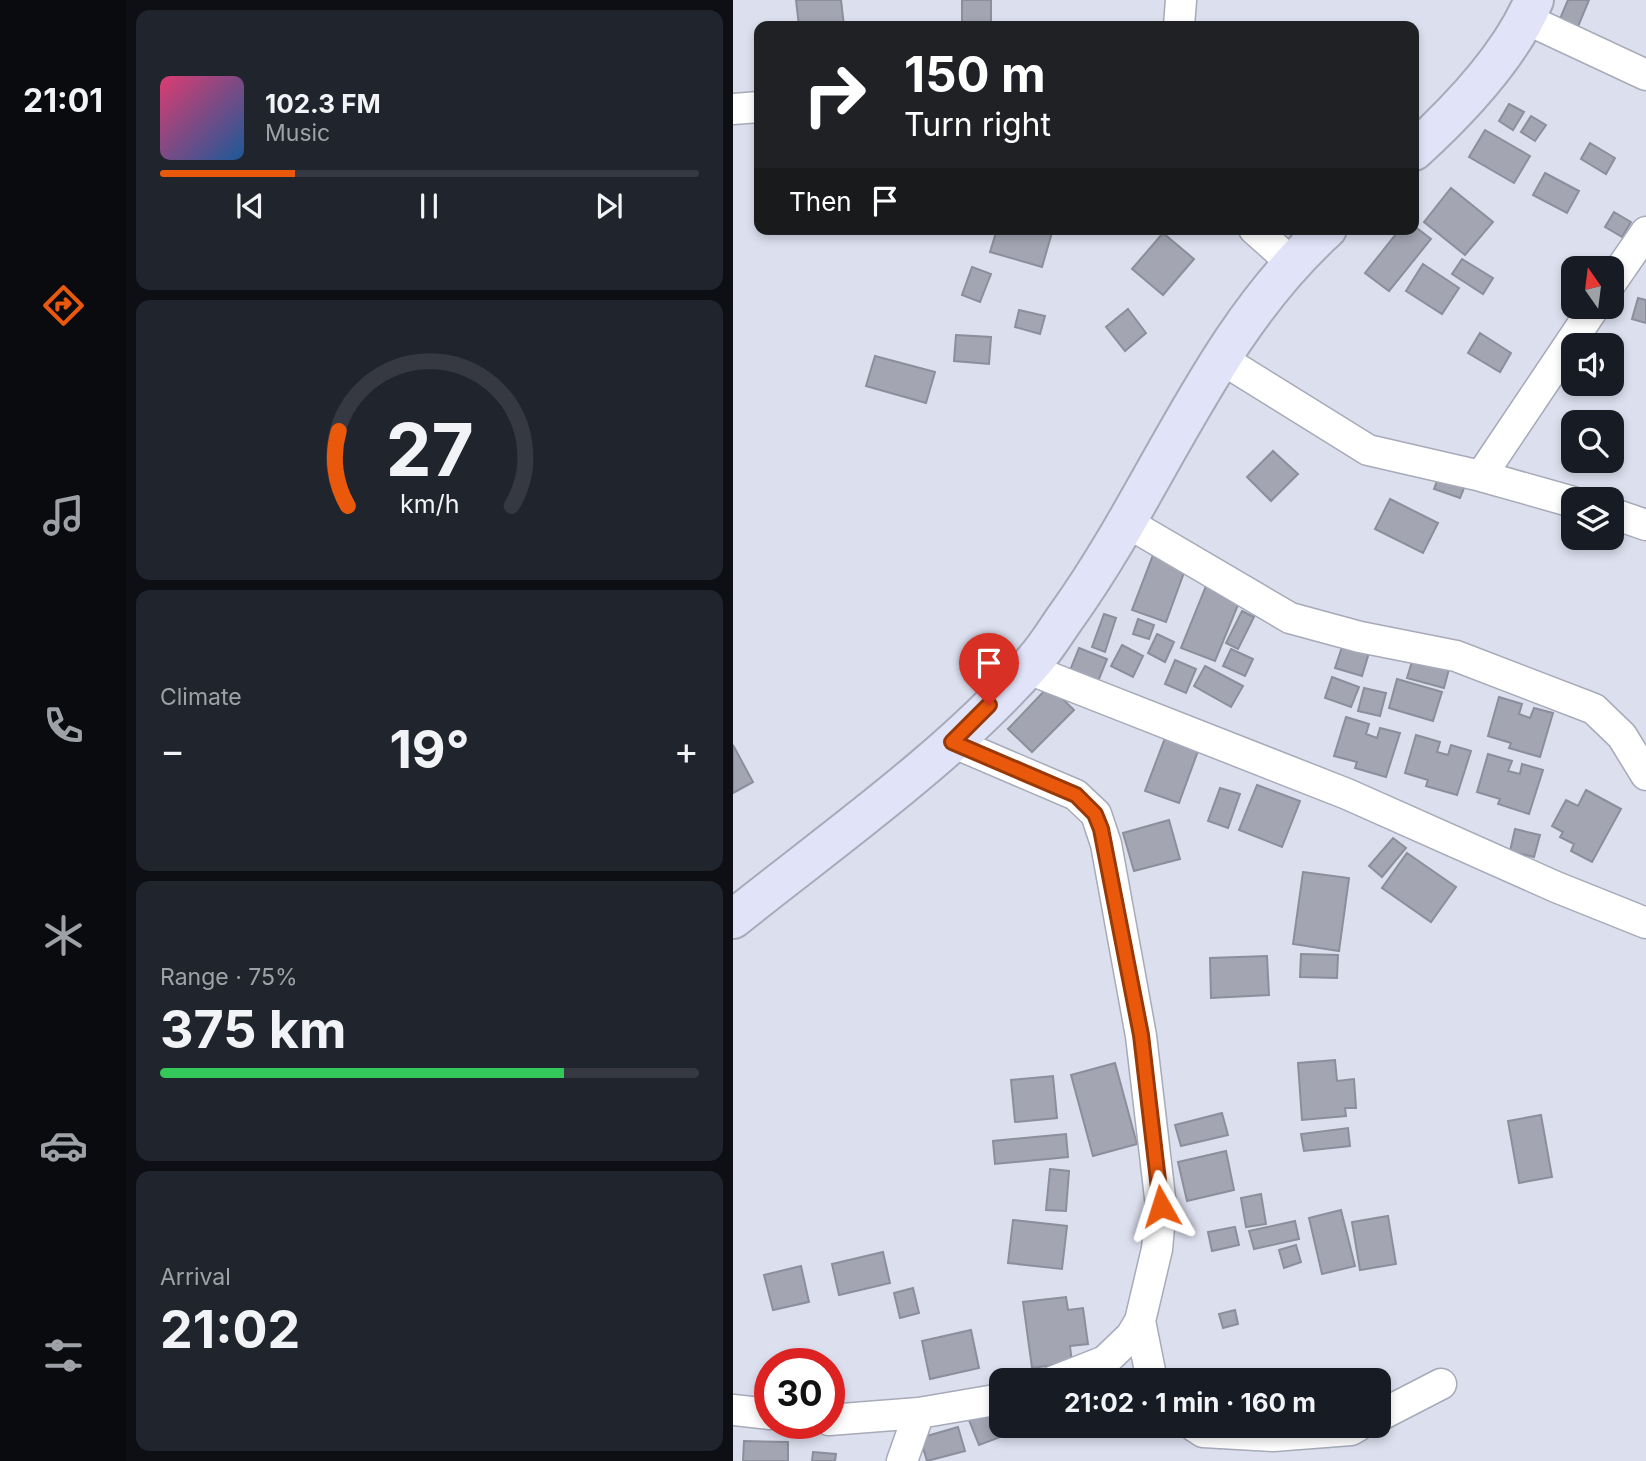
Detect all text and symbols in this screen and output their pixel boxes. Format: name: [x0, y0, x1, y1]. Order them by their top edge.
text: 150 m: [904, 45, 1046, 104]
icon: right: [789, 49, 880, 140]
text: 21:01: [23, 81, 103, 120]
text: 102.3 FM: [265, 88, 381, 119]
text: Turn right: [904, 105, 1051, 144]
text: Music: [265, 119, 330, 147]
icon: arrive: [866, 182, 904, 220]
text: Then: [789, 186, 852, 217]
icon: previous: [231, 187, 269, 225]
icon: pause: [410, 187, 448, 225]
icon: next: [590, 187, 628, 225]
north arrow: [1561, 256, 1624, 318]
map controls: [1561, 256, 1624, 550]
icon: directions: [39, 281, 88, 330]
button: sound: [1561, 333, 1624, 396]
text: 27: [385, 406, 474, 495]
button: search: [1561, 410, 1624, 473]
button: layers: [1561, 487, 1624, 550]
text: km/h: [400, 489, 459, 519]
icon: music: [39, 491, 88, 540]
pin: [959, 633, 1019, 705]
icon: arrive: [970, 644, 1008, 682]
text: Climate: [160, 683, 242, 711]
icon: phone: [39, 701, 88, 750]
text: 19°: [389, 718, 470, 781]
text: −: [160, 727, 185, 773]
text: +: [674, 727, 699, 773]
icon: climate: [39, 911, 88, 960]
text: Range · 75%: [160, 963, 298, 991]
text: 375 km: [160, 998, 346, 1061]
icon: car: [39, 1121, 88, 1170]
position arrow: [1124, 1169, 1198, 1243]
text: Arrival: [160, 1263, 231, 1291]
text: 21:02: [160, 1298, 300, 1361]
icon: filters: [39, 1331, 88, 1380]
speed limit sign: 30: [754, 1348, 845, 1439]
text: 21:02 · 1 min · 160 m: [1064, 1387, 1316, 1418]

